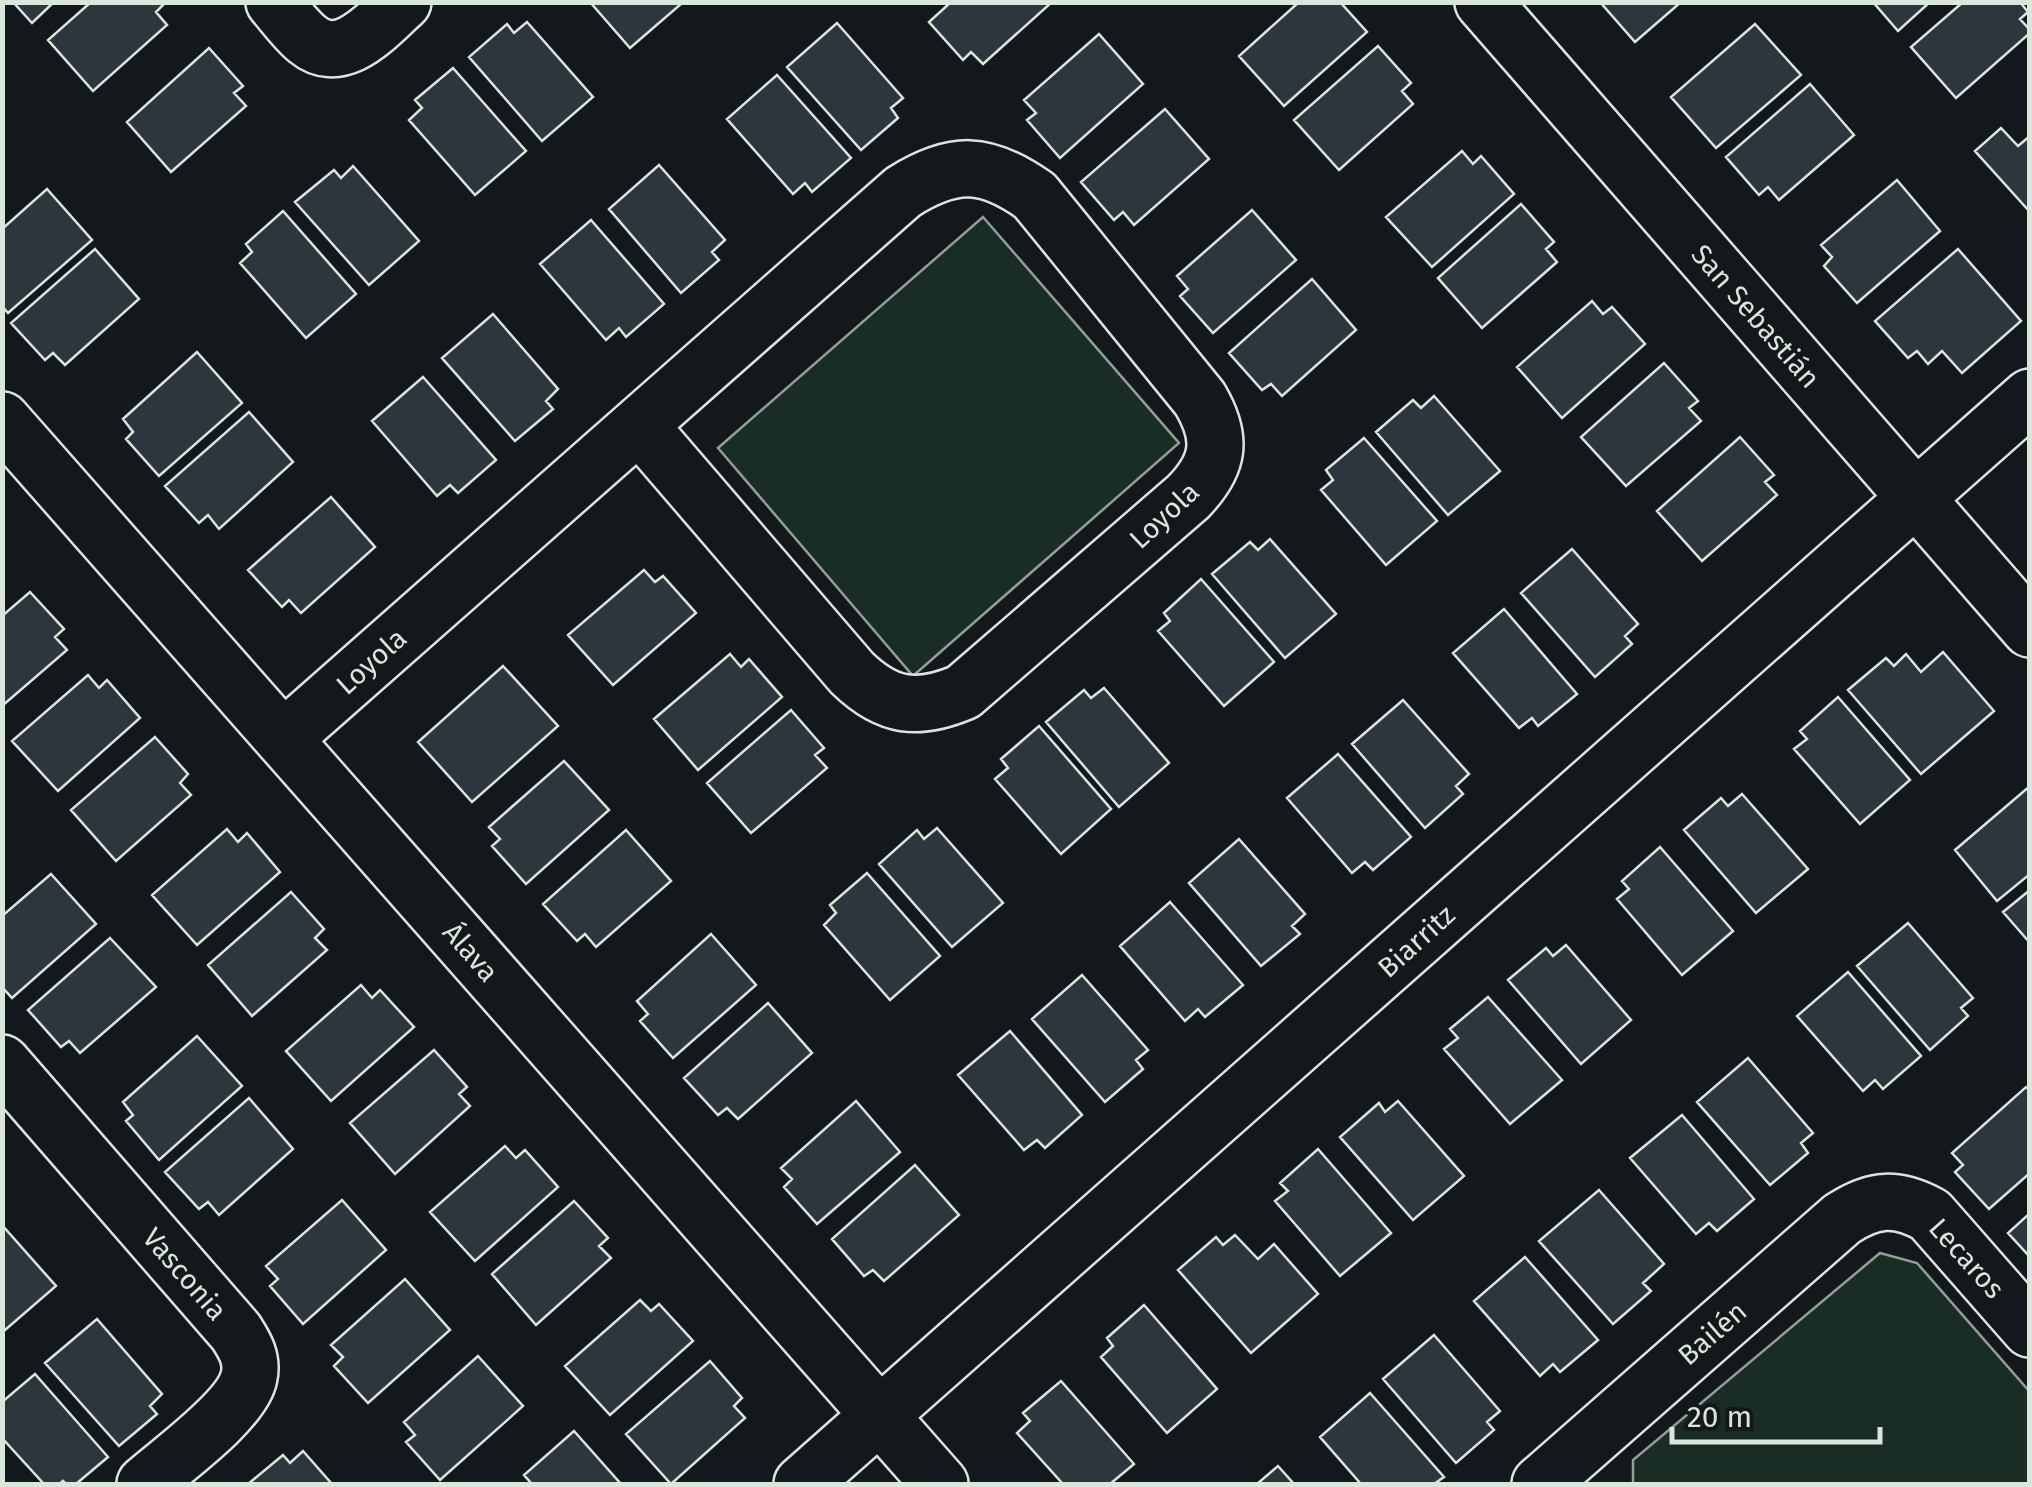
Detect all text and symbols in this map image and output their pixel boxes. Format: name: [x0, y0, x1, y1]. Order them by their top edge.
street label: San Sebastián: [1684, 238, 1827, 395]
street label: Loyola: [1123, 475, 1206, 556]
street label: Loyola: [330, 621, 413, 701]
street label: Biarritz: [1371, 898, 1462, 984]
street label: Álava: [436, 916, 505, 989]
street label: Lecaros: [1922, 1212, 2011, 1305]
street label: Vasconia: [136, 1222, 234, 1327]
street label: Bailén: [1671, 1295, 1753, 1372]
scale bar: [1672, 1382, 1880, 1444]
text: 20 m: [1687, 1399, 1752, 1435]

